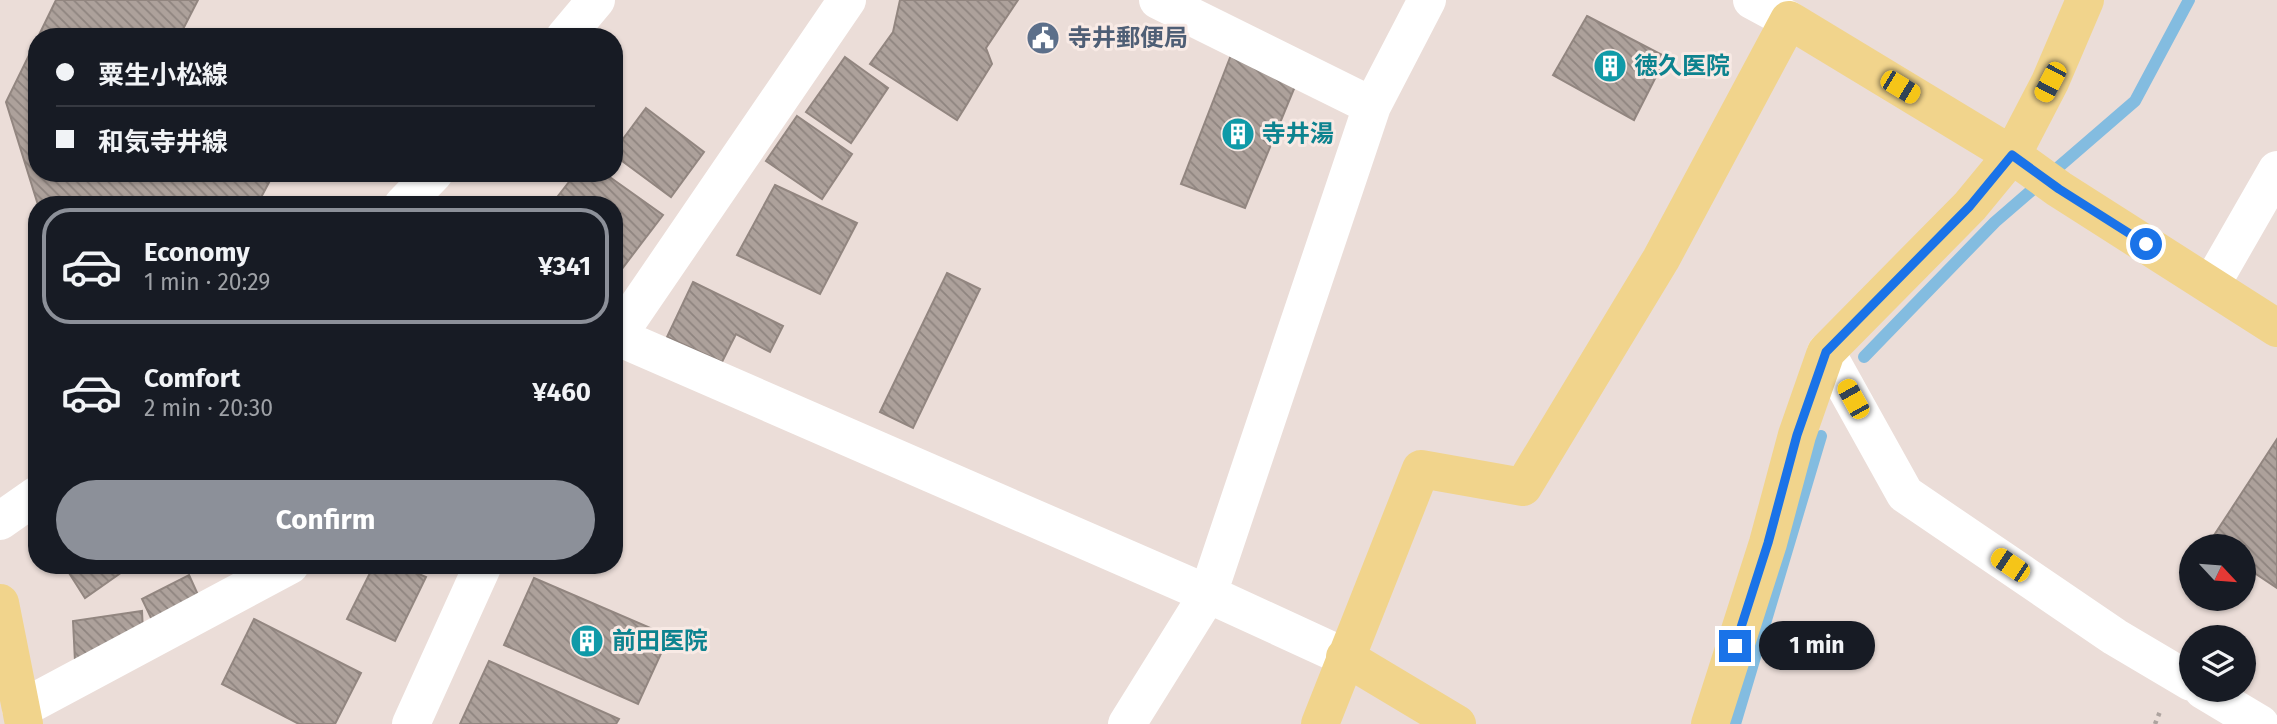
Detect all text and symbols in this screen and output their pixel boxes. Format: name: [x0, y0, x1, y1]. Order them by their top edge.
public building icon: 寺井郵便局: [1024, 19, 1062, 57]
place label: 寺井郵便局: [1068, 24, 1188, 52]
building icon: 徳久医院: [1591, 47, 1629, 85]
place label: 徳久医院: [1634, 52, 1730, 80]
car: [2031, 59, 2070, 105]
text: 粟生小松線: [98, 60, 228, 91]
car: [1877, 67, 1924, 107]
building icon: 寺井湯: [1219, 115, 1257, 153]
place label: 寺井湯: [1262, 120, 1334, 148]
text: 和気寺井線: [98, 127, 228, 158]
route start: [2130, 228, 2162, 260]
icon: car: [60, 235, 123, 298]
text: Economy: [144, 237, 250, 268]
text: ¥341: [538, 251, 591, 282]
text: 1 min · 20:29: [144, 268, 270, 296]
icon: car: [60, 361, 123, 424]
text: Comfort: [144, 363, 240, 394]
car: [1834, 376, 1873, 422]
text: ¥460: [532, 377, 591, 408]
text: 2 min · 20:30: [144, 394, 273, 422]
button: Confirm: [56, 480, 595, 560]
north arrow: [2179, 534, 2256, 611]
map controls: [2179, 534, 2256, 702]
car: [1987, 545, 2034, 585]
building icon: 前田医院: [568, 622, 606, 660]
callout: 1 min: [1760, 622, 1875, 670]
button: layers: [2179, 625, 2256, 702]
place label: 前田医院: [612, 627, 708, 655]
route end: [1719, 630, 1751, 662]
text: 1 min: [1789, 631, 1845, 659]

